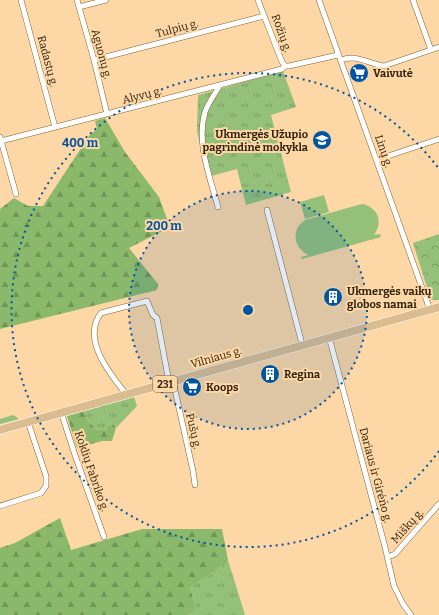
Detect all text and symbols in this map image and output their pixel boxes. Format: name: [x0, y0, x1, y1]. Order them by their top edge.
street label: Rožių g.: [269, 12, 294, 54]
street label: Tulpių g.: [154, 17, 200, 40]
street label: Aguonų g.: [89, 28, 114, 81]
street label: Radastų g.: [34, 34, 61, 88]
supermarket icon: Vaivutė: [348, 62, 370, 84]
place label: Vaivutė: [373, 67, 413, 80]
street label: Alyvų g.: [121, 84, 163, 107]
place label: Ukmergės Užupio pagrindinė mokykla: [203, 128, 309, 154]
school or university icon: Ukmergės Užupio pagrindinė mokykla: [311, 129, 333, 151]
street label: Linų g.: [372, 133, 395, 169]
text: 400 m: [62, 136, 99, 150]
text: 200 m: [146, 219, 182, 233]
place label: Ukmergės vaikų globos namai: [347, 285, 432, 311]
building icon: Ukmergės vaikų globos namai: [322, 286, 344, 308]
centre of rings: [241, 303, 255, 317]
street label: Vilniaus g.: [189, 344, 243, 371]
building icon: Regina: [259, 363, 281, 385]
place label: Regina: [284, 368, 321, 381]
road number: 231: [153, 376, 177, 392]
supermarket icon: Koops: [181, 376, 203, 398]
place label: Koops: [206, 381, 239, 394]
street label: Pušų g.: [183, 412, 204, 450]
street label: Dariaus ir Girėno g.: [357, 426, 394, 524]
street label: Koklių Fabriko g.: [72, 429, 111, 513]
street label: Miškų g.: [388, 506, 426, 546]

